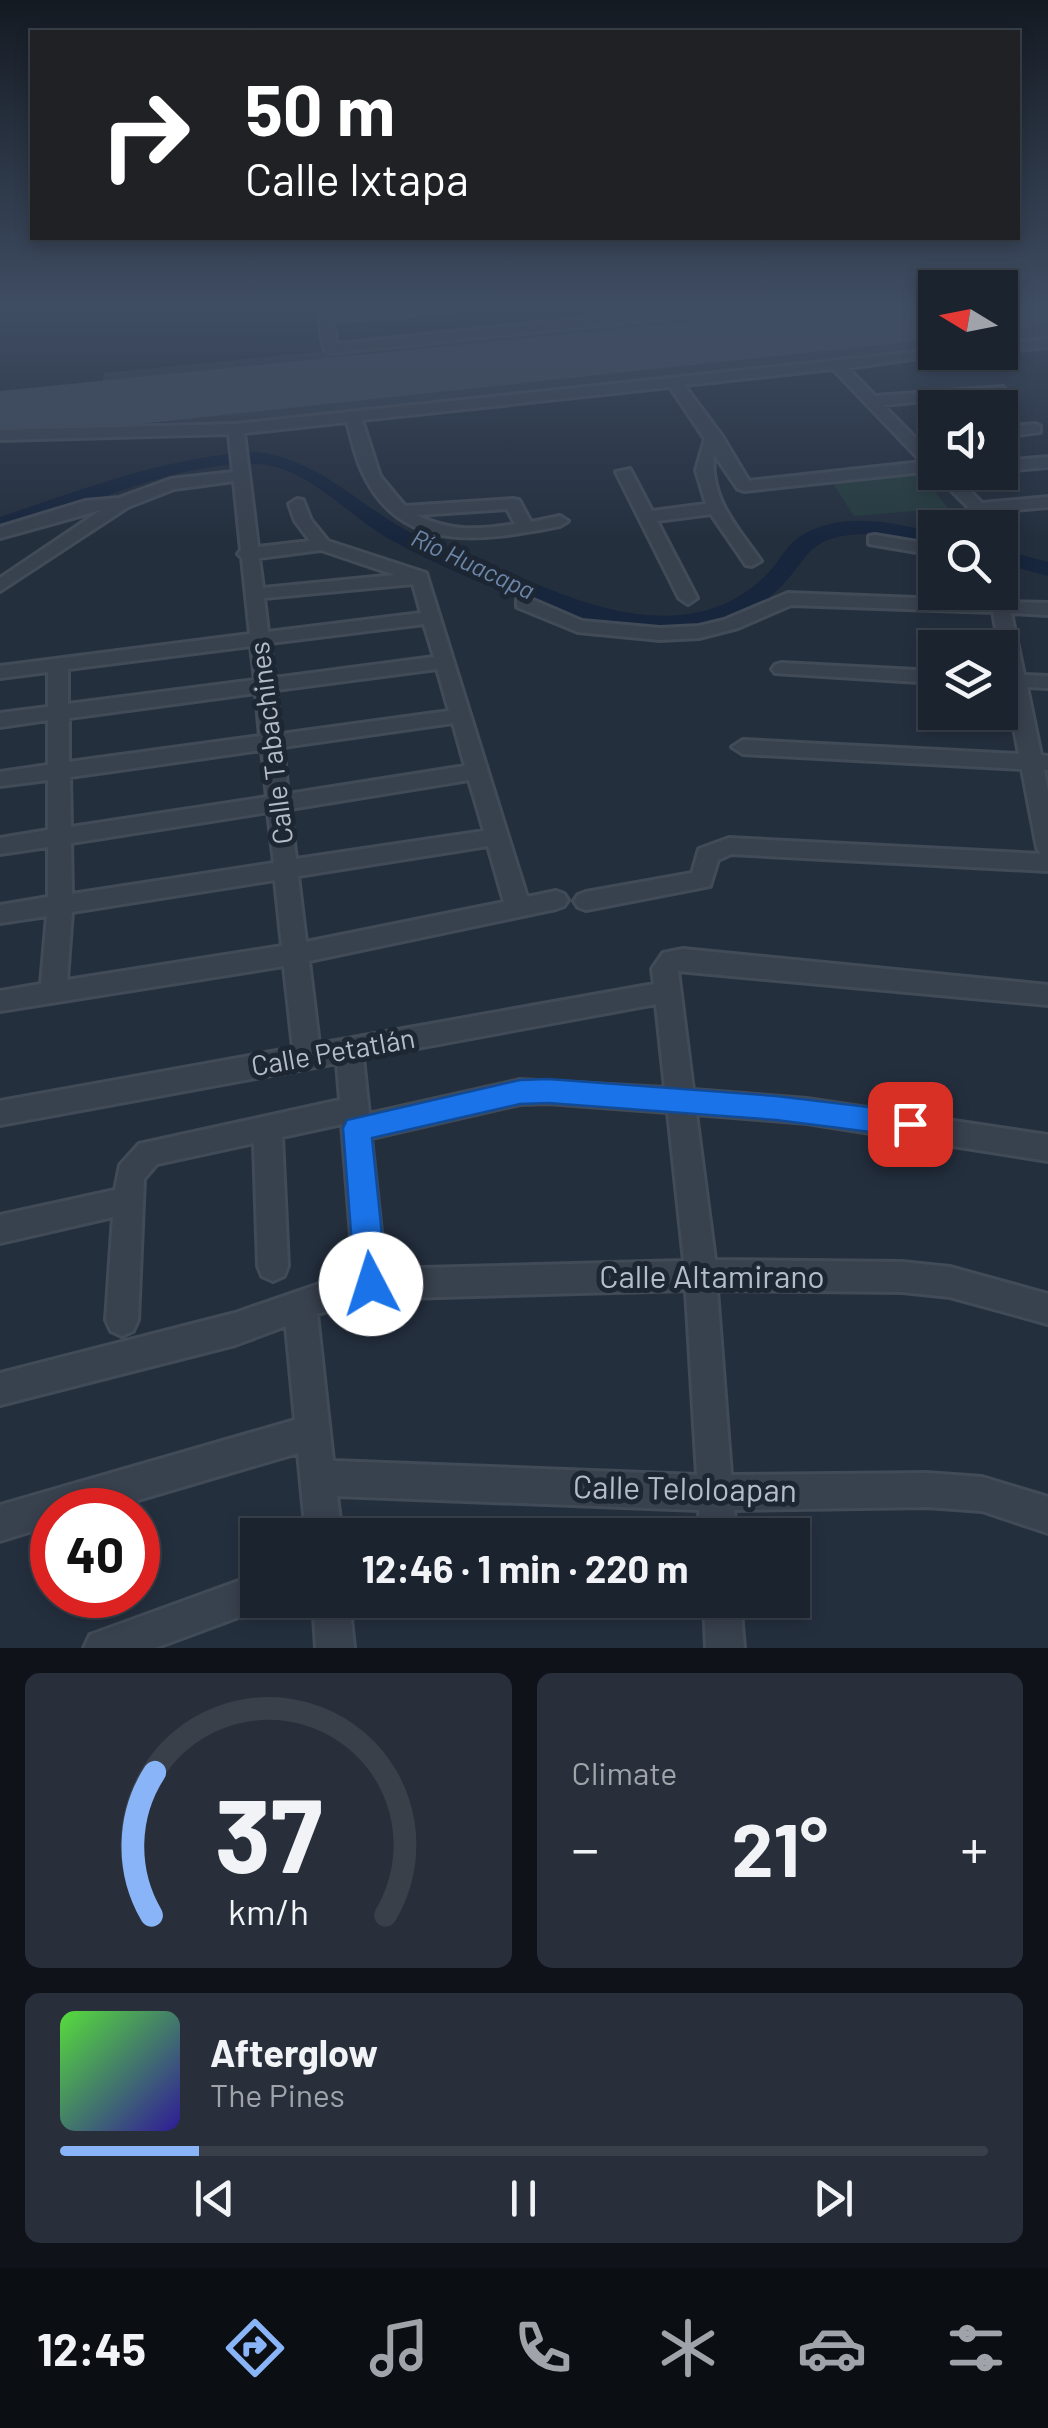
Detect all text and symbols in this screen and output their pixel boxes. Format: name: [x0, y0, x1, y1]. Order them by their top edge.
text: 50 m: [245, 66, 395, 150]
icon: right: [80, 70, 210, 200]
text: Calle Ixtapa: [245, 151, 469, 205]
north arrow: [918, 270, 1018, 370]
map controls: [918, 270, 1018, 730]
button: sound: [918, 390, 1018, 490]
button: search: [918, 510, 1018, 610]
water label: Río Huacapa: [407, 521, 540, 605]
button: layers: [918, 630, 1018, 730]
street label: Calle Tabachines: [241, 640, 299, 846]
street label: Calle Petatlán: [248, 1020, 417, 1082]
pin: [868, 1082, 953, 1167]
icon: arrive: [883, 1097, 938, 1152]
position arrow: [319, 1232, 423, 1336]
street label: Calle Altamirano: [599, 1256, 825, 1294]
street label: Calle Teloloapan: [573, 1466, 797, 1508]
speed limit sign: 40: [30, 1488, 160, 1618]
text: 12:46 · 1 min · 220 m: [361, 1545, 689, 1591]
text: Climate: [572, 1753, 677, 1791]
text: 37: [214, 1769, 322, 1894]
text: 21°: [732, 1802, 828, 1892]
text: −: [572, 1814, 599, 1880]
text: +: [960, 1814, 988, 1880]
text: km/h: [228, 1889, 309, 1932]
text: Afterglow: [210, 2029, 378, 2075]
text: The Pines: [210, 2075, 345, 2113]
icon: previous: [187, 2171, 242, 2226]
icon: pause: [496, 2171, 551, 2226]
icon: next: [806, 2171, 861, 2226]
icon: directions: [220, 2313, 290, 2383]
icon: music: [364, 2313, 434, 2383]
icon: phone: [508, 2313, 578, 2383]
icon: climate: [653, 2313, 723, 2383]
icon: car: [797, 2313, 867, 2383]
icon: filters: [941, 2313, 1011, 2383]
text: 12:45: [37, 2321, 146, 2375]

